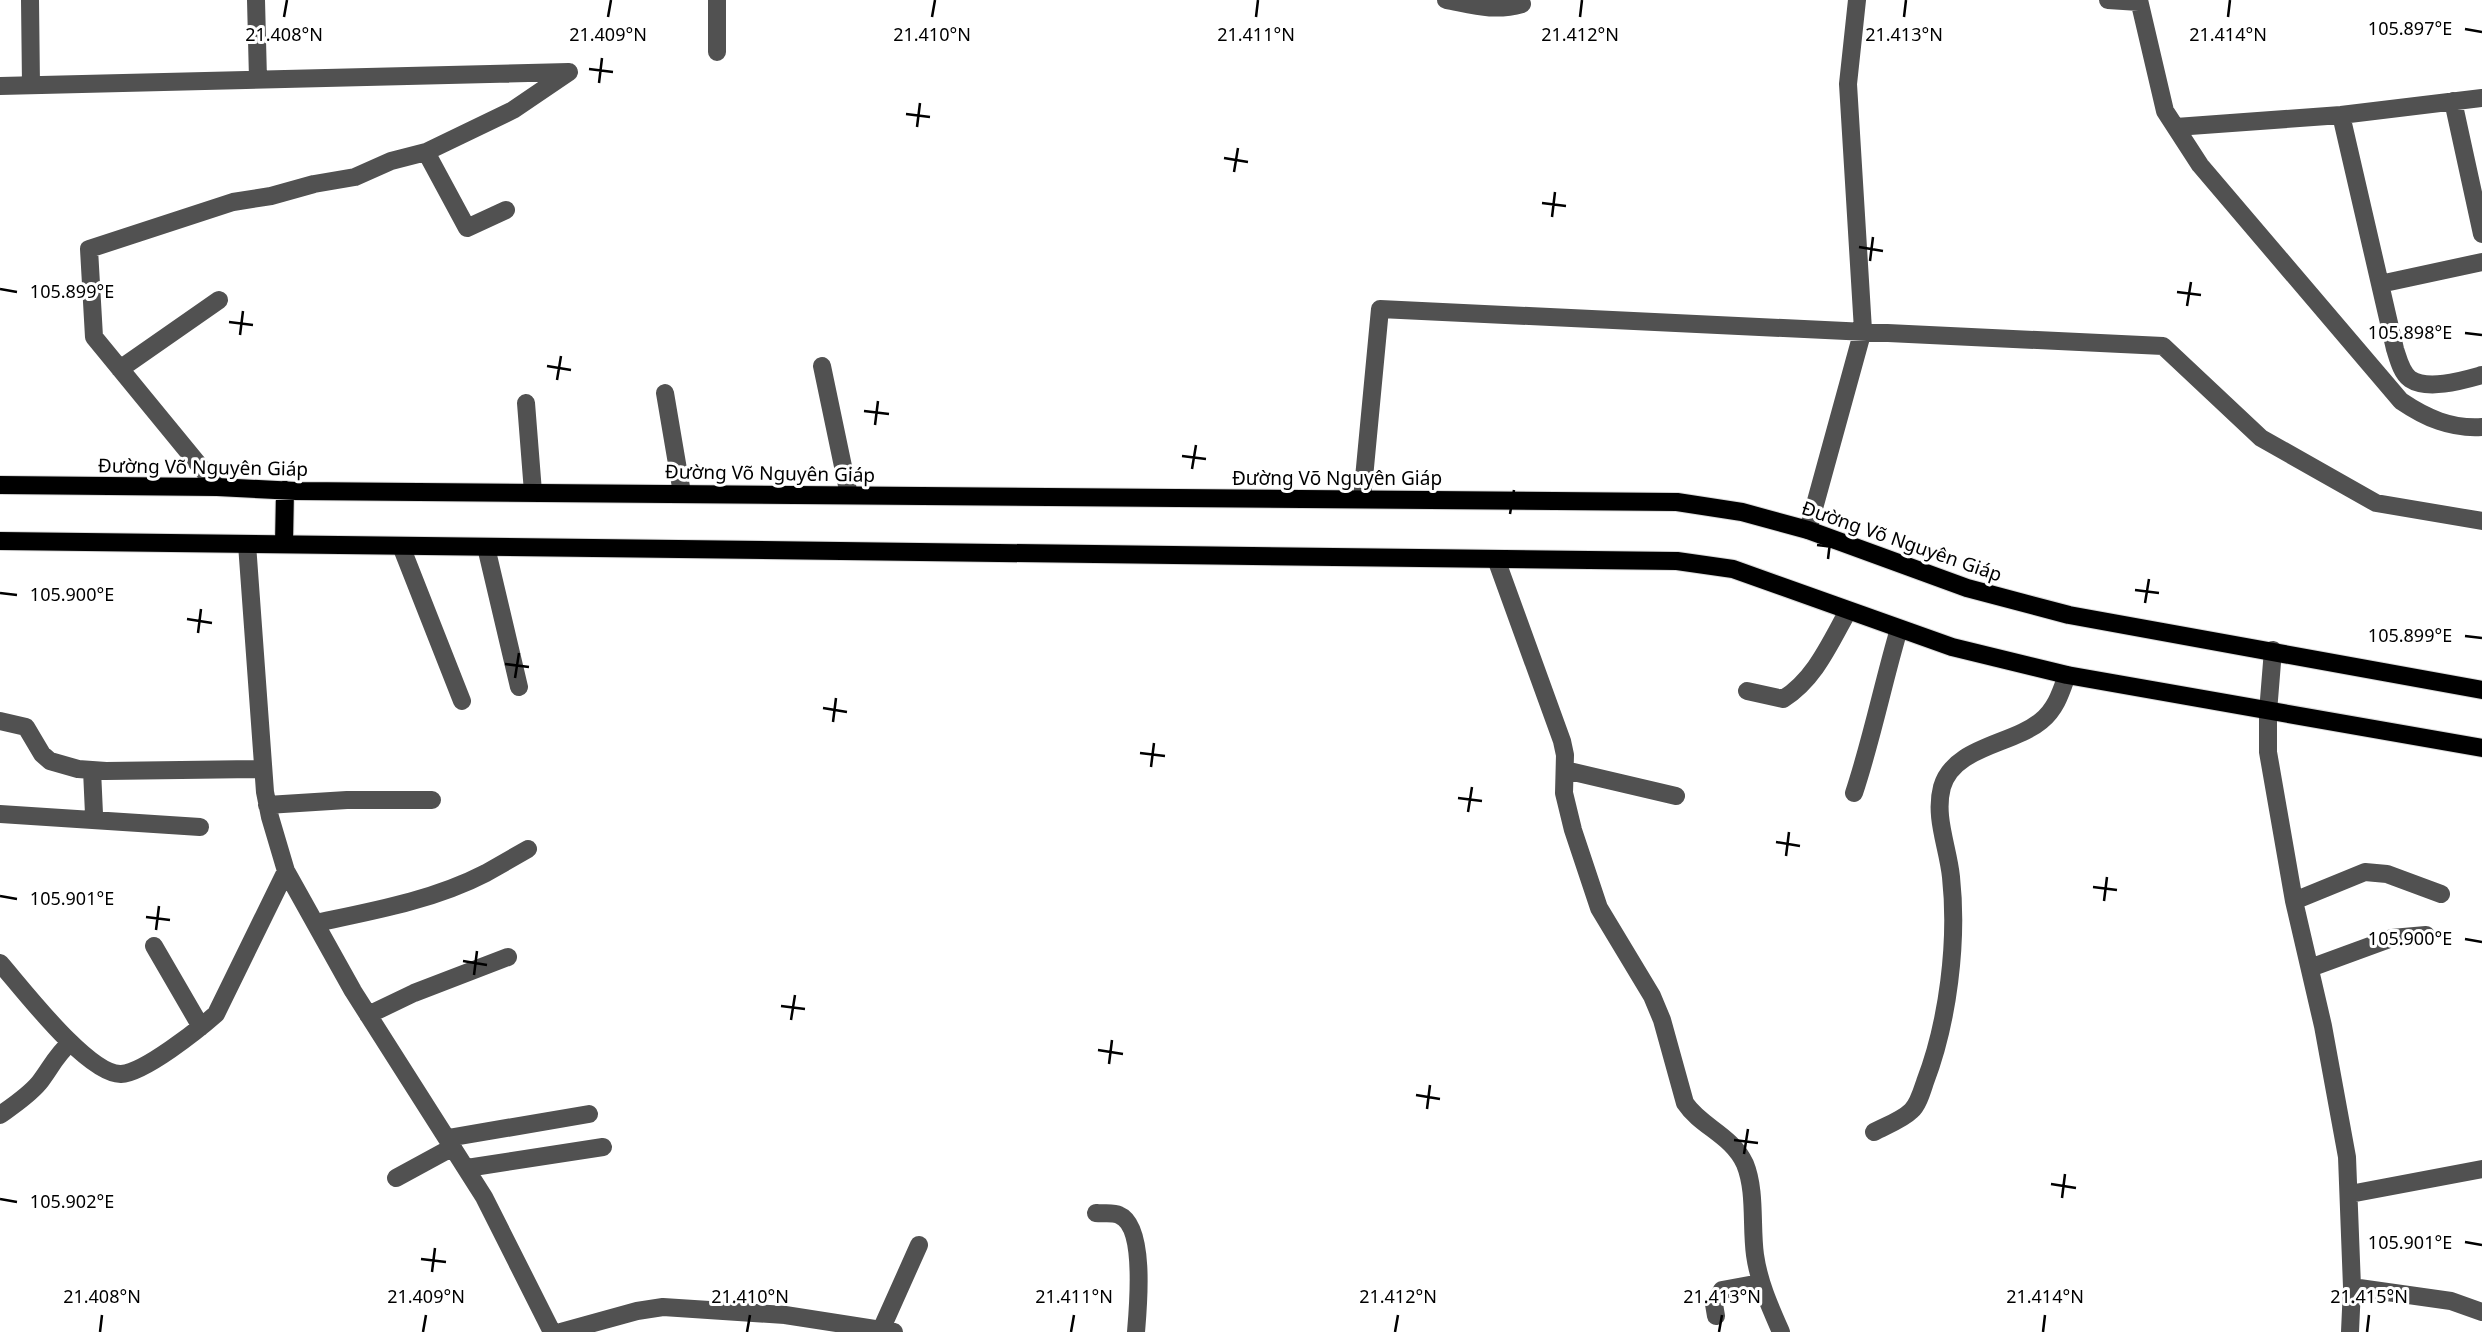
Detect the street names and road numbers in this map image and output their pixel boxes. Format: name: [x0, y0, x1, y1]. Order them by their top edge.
street label: Đường Võ Nguyên Giáp: [98, 452, 308, 482]
street label: Đường Võ Nguyên Giáp: [665, 458, 875, 488]
street label: Đường Võ Nguyên Giáp: [1232, 465, 1442, 491]
street label: Đường Võ Nguyên Giáp: [1798, 494, 2006, 588]

